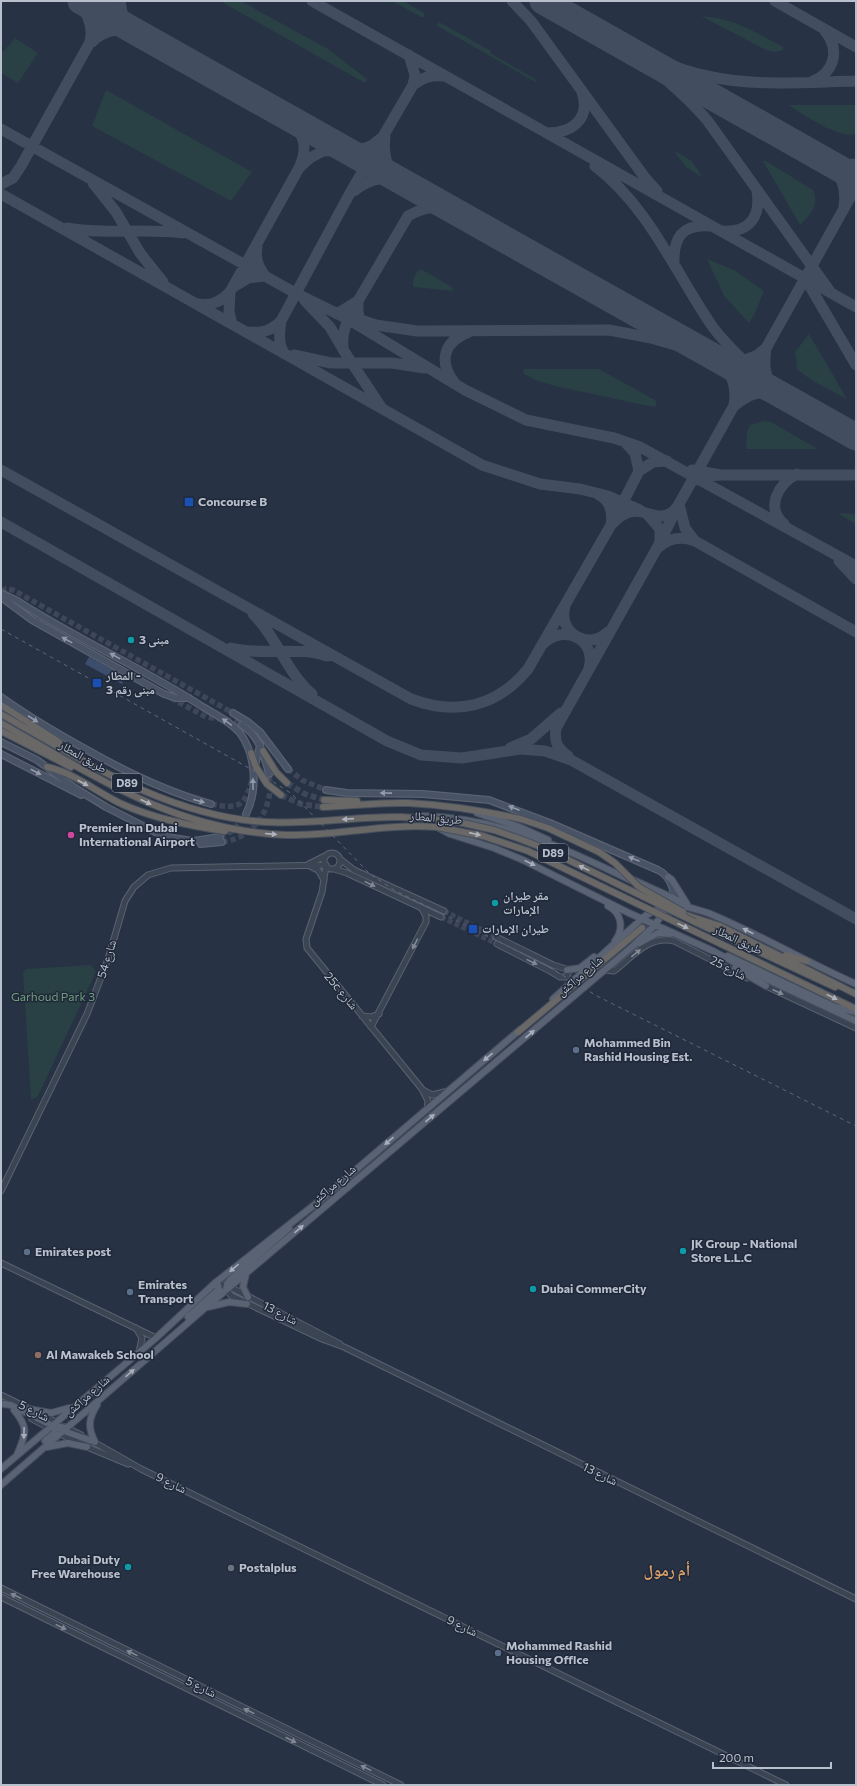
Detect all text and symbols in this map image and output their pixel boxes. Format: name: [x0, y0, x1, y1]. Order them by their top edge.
place label: Concourse B: [198, 494, 267, 508]
marker: Concourse B: [183, 496, 195, 508]
place label: مبنى 3: [139, 632, 170, 648]
marker: مبنى 3: [126, 635, 136, 645]
one-way arrow: [62, 636, 73, 643]
one-way arrow: [109, 653, 121, 660]
place label: المطار - مبنى رقم 3: [105, 668, 155, 698]
marker: المطار - مبنى رقم 3: [91, 677, 103, 689]
one-way arrow: [28, 715, 38, 723]
one-way arrow: [222, 718, 233, 726]
street label: طريق المطار: [56, 736, 110, 776]
one-way arrow: [30, 768, 41, 775]
road number: D89: [112, 774, 142, 792]
one-way arrow: [250, 777, 256, 790]
one-way arrow: [77, 780, 88, 786]
one-way arrow: [380, 789, 392, 796]
one-way arrow: [193, 798, 205, 804]
one-way arrow: [140, 799, 151, 805]
one-way arrow: [508, 805, 520, 811]
street label: طريق المطار: [408, 808, 463, 827]
one-way arrow: [342, 816, 354, 823]
place label: Premier Inn Dubai International Airport: [79, 820, 195, 848]
marker: Premier Inn Dubai International Airport: [66, 830, 76, 840]
one-way arrow: [265, 830, 277, 837]
one-way arrow: [469, 831, 482, 837]
road number: D89: [538, 844, 568, 862]
one-way arrow: [627, 856, 639, 862]
one-way arrow: [524, 860, 535, 866]
one-way arrow: [579, 865, 590, 871]
one-way arrow: [364, 881, 375, 887]
place label: مقر طيران الإمارات: [503, 888, 549, 917]
marker: مقر طيران الإمارات: [490, 898, 500, 908]
place label: طيران الإمارات: [482, 921, 549, 937]
street label: طريق المطار: [710, 921, 765, 958]
marker: طيران الإمارات: [467, 923, 479, 935]
one-way arrow: [678, 923, 689, 929]
one-way arrow: [742, 927, 754, 934]
street label: شارع 54: [94, 938, 120, 980]
one-way arrow: [412, 938, 418, 950]
one-way arrow: [631, 949, 642, 958]
street label: شارع مراكش: [554, 952, 606, 1000]
street label: شارع 25: [707, 952, 749, 984]
one-way arrow: [526, 959, 538, 965]
street label: 25c شارع: [321, 969, 362, 1013]
park label: Garhoud Park 3: [11, 989, 95, 1003]
one-way arrow: [773, 989, 784, 995]
one-way arrow: [826, 994, 837, 1000]
one-way arrow: [524, 1029, 535, 1038]
place label: Mohammed Bin Rashid Housing Est.: [584, 1035, 692, 1063]
marker: Mohammed Bin Rashid Housing Est.: [571, 1045, 581, 1055]
one-way arrow: [483, 1053, 494, 1062]
one-way arrow: [425, 1113, 436, 1122]
one-way arrow: [384, 1137, 395, 1146]
street label: شارع مراكش: [307, 1161, 359, 1209]
one-way arrow: [293, 1224, 304, 1233]
place label: JK Group - National Store L.L.C: [691, 1236, 797, 1264]
place label: Emirates post: [35, 1244, 111, 1258]
marker: JK Group - National Store L.L.C: [678, 1246, 688, 1256]
marker: Emirates post: [22, 1247, 32, 1257]
one-way arrow: [229, 1263, 240, 1272]
place label: Emirates Transport: [138, 1277, 193, 1305]
place label: Dubai CommerCity: [541, 1281, 647, 1295]
marker: Dubai CommerCity: [528, 1284, 538, 1294]
marker: Emirates Transport: [125, 1287, 135, 1297]
street label: شارع 13: [260, 1297, 300, 1329]
place label: Al Mawakeb School: [46, 1347, 154, 1361]
marker: Al Mawakeb School: [33, 1350, 43, 1360]
one-way arrow: [125, 1368, 136, 1377]
street label: شارع مراكش: [61, 1372, 113, 1420]
street label: شارع 5: [16, 1397, 52, 1425]
one-way arrow: [21, 1427, 27, 1440]
street label: شارع 13: [580, 1459, 620, 1489]
street label: شارع 9: [153, 1469, 189, 1497]
place label: Dubai Duty Free Warehouse: [31, 1552, 120, 1580]
place label: Postalplus: [239, 1560, 297, 1574]
district label: أم رمول: [644, 1560, 690, 1582]
marker: Dubai Duty Free Warehouse: [123, 1562, 133, 1572]
marker: Postalplus: [226, 1563, 236, 1573]
one-way arrow: [10, 1593, 21, 1599]
street label: شارع 9: [444, 1612, 480, 1640]
one-way arrow: [55, 1624, 67, 1630]
place label: Mohammed Rashid Housing Office: [506, 1638, 612, 1666]
marker: Mohammed Rashid Housing Office: [493, 1648, 503, 1658]
one-way arrow: [127, 1650, 138, 1656]
street label: شارع 5: [183, 1673, 219, 1701]
one-way arrow: [243, 1707, 255, 1714]
one-way arrow: [285, 1737, 297, 1743]
scale bar: [713, 1744, 831, 1770]
text: 200 m: [719, 1750, 754, 1764]
one-way arrow: [360, 1765, 371, 1771]

